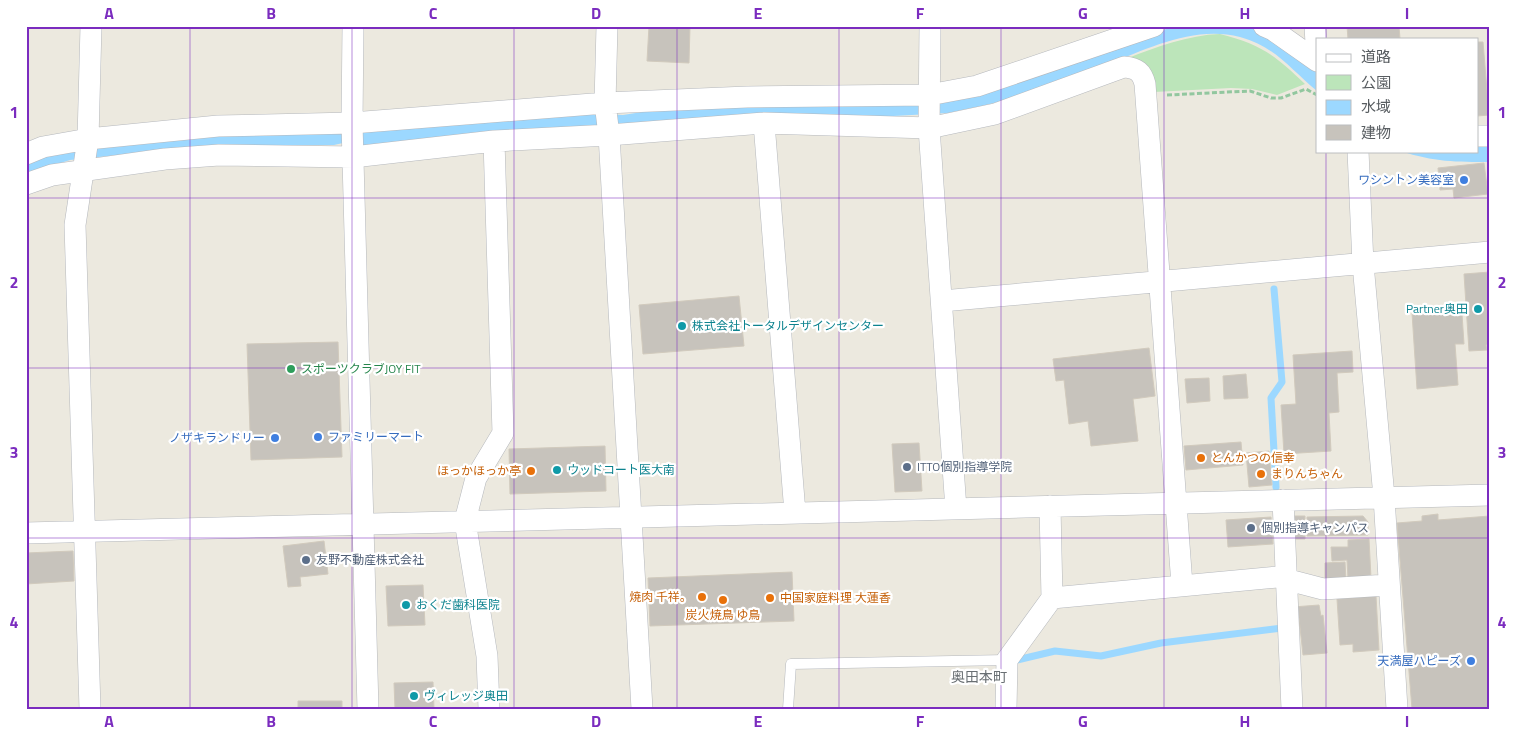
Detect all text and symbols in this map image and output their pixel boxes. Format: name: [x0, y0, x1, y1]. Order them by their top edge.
text: A: [104, 1, 114, 25]
text: B: [266, 1, 276, 25]
text: C: [429, 1, 438, 25]
text: D: [591, 1, 601, 25]
text: E: [754, 1, 763, 25]
text: F: [916, 1, 925, 25]
text: G: [1078, 1, 1088, 25]
text: H: [1240, 1, 1250, 25]
text: I: [1405, 1, 1409, 25]
legend: [1316, 38, 1478, 152]
text: 道路: [1361, 45, 1391, 68]
text: 公園: [1361, 71, 1391, 94]
text: 水域: [1361, 95, 1391, 118]
text: 1: [10, 100, 18, 124]
text: 1: [1498, 100, 1506, 124]
text: 建物: [1361, 121, 1391, 144]
place label: ワシントン美容室: [1358, 170, 1454, 189]
marker: ワシントン美容室: [1458, 174, 1470, 186]
text: 2: [10, 270, 18, 294]
text: 2: [1498, 270, 1506, 294]
place label: Partner奥田: [1406, 299, 1468, 318]
marker: Partner奥田: [1472, 303, 1484, 315]
place label: 株式会社トータルデザインセンター: [692, 316, 884, 335]
marker: 株式会社トータルデザインセンター: [676, 320, 688, 332]
place label: スポーツクラブJOY FIT: [301, 359, 421, 378]
marker: スポーツクラブJOY FIT: [285, 363, 297, 375]
place label: ファミリーマート: [328, 427, 424, 446]
place label: ノザキランドリー: [169, 428, 265, 447]
marker: ファミリーマート: [312, 431, 324, 443]
marker: ノザキランドリー: [269, 432, 281, 444]
text: 3: [10, 440, 18, 464]
text: 3: [1498, 440, 1506, 464]
place label: とんかつの信幸: [1211, 448, 1295, 467]
marker: とんかつの信幸: [1195, 452, 1207, 464]
place label: ITTO個別指導学院: [917, 457, 1012, 476]
place label: ウッドコート医大南: [567, 460, 675, 479]
place label: ほっかほっか亭: [437, 461, 521, 480]
marker: ITTO個別指導学院: [901, 461, 913, 473]
marker: ウッドコート医大南: [551, 464, 563, 476]
place label: まりんちゃん: [1271, 464, 1343, 483]
marker: ほっかほっか亭: [525, 465, 537, 477]
marker: まりんちゃん: [1255, 468, 1267, 480]
place label: 個別指導キャンパス: [1261, 518, 1369, 537]
marker: 個別指導キャンパス: [1245, 522, 1257, 534]
place label: 友野不動産株式会社: [316, 550, 424, 569]
marker: 友野不動産株式会社: [300, 554, 312, 566]
place label: 焼肉 千祥。: [629, 587, 692, 606]
place label: 中国家庭料理 大蓮香: [780, 588, 891, 607]
marker: 焼肉 千祥。: [696, 591, 708, 603]
marker: 中国家庭料理 大蓮香: [764, 592, 776, 604]
marker: 炭火焼鳥 ゆ鳥: [717, 594, 729, 606]
place label: おくだ歯科医院: [416, 595, 500, 614]
marker: おくだ歯科医院: [400, 599, 412, 611]
place label: 炭火焼鳥 ゆ鳥: [686, 605, 760, 624]
text: 4: [10, 610, 19, 634]
text: 4: [1498, 610, 1507, 634]
place label: 天満屋ハピーズ: [1378, 651, 1461, 670]
marker: 天満屋ハピーズ: [1465, 655, 1477, 667]
district label: 奥田本町: [951, 666, 1007, 687]
place label: ヴィレッジ奥田: [424, 686, 508, 705]
marker: ヴィレッジ奥田: [408, 690, 420, 702]
text: A: [104, 709, 114, 733]
text: B: [266, 709, 276, 733]
text: C: [429, 709, 438, 733]
text: D: [591, 709, 601, 733]
text: E: [754, 709, 763, 733]
text: F: [916, 709, 925, 733]
text: G: [1078, 709, 1088, 733]
text: H: [1240, 709, 1250, 733]
text: I: [1405, 709, 1409, 733]

